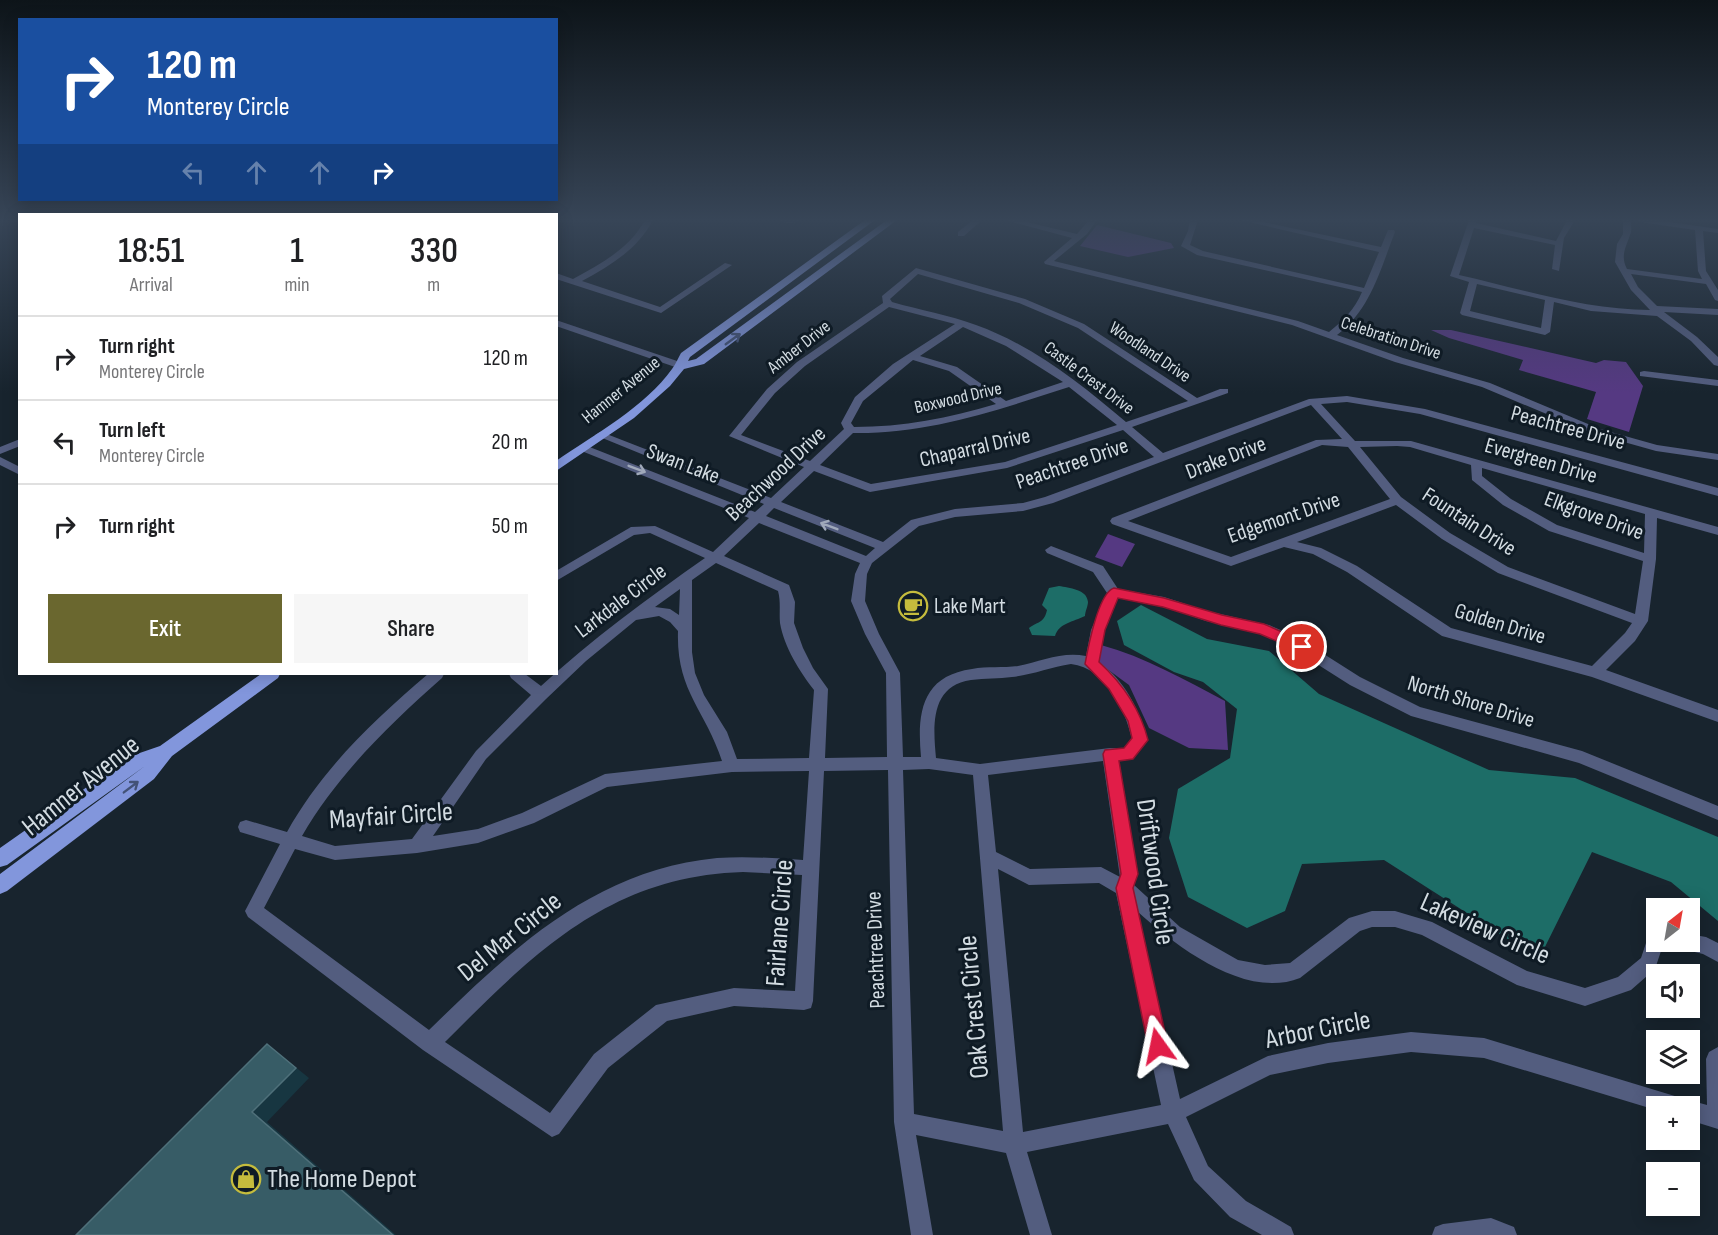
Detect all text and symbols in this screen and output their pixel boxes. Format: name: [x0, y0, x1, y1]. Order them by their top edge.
text: 120 m: [147, 40, 237, 91]
icon: right: [48, 42, 126, 120]
text: Monterey Circle: [147, 91, 290, 123]
icon: left: [177, 156, 210, 189]
icon: ahead: [240, 156, 273, 189]
icon: ahead: [303, 156, 336, 189]
icon: right: [366, 156, 399, 189]
text: 18:51: [118, 230, 184, 273]
text: 1: [290, 230, 304, 273]
text: 330: [410, 230, 458, 273]
text: Arrival: [130, 273, 173, 297]
text: min: [284, 273, 310, 297]
text: m: [427, 273, 440, 297]
street label: Celebration Drive: [1338, 312, 1444, 364]
street label: Amber Drive: [763, 316, 835, 379]
street label: Woodland Drive: [1105, 317, 1195, 387]
one-way arrow: [724, 332, 740, 345]
text: Turn right: [99, 333, 175, 360]
street label: Castle Crest Drive: [1040, 337, 1138, 419]
icon: right: [48, 342, 81, 375]
text: 120 m: [484, 345, 528, 372]
street label: Hamner Avenue: [578, 352, 664, 428]
text: Monterey Circle: [99, 360, 205, 384]
street label: Boxwood Drive: [912, 378, 1004, 418]
street label: Peachtree Drive: [1508, 400, 1628, 456]
text: Turn left: [99, 417, 165, 444]
street label: Beachwood Drive: [720, 421, 832, 527]
street label: Chaparral Drive: [917, 422, 1033, 474]
icon: left: [48, 426, 81, 459]
text: 20 m: [492, 429, 528, 456]
street label: Drake Drive: [1182, 430, 1270, 486]
street label: Peachtree Drive: [1012, 432, 1132, 496]
street label: Evergreen Drive: [1482, 432, 1600, 490]
street label: Swan Lake: [643, 438, 723, 490]
text: Monterey Circle: [99, 444, 205, 468]
one-way arrow: [628, 464, 646, 475]
street label: Fountain Drive: [1417, 482, 1521, 562]
street label: Edgemont Drive: [1224, 486, 1344, 550]
street label: Elkgrove Drive: [1541, 486, 1647, 546]
icon: right: [48, 510, 81, 543]
text: Turn right: [99, 513, 175, 540]
text: 50 m: [492, 513, 528, 540]
one-way arrow: [820, 519, 839, 530]
street label: Larkdale Circle: [570, 558, 672, 644]
cafe icon: Lake Mart: [897, 590, 929, 622]
place label: Lake Mart: [934, 593, 1006, 620]
button: Exit: [48, 594, 282, 663]
button: Share: [294, 594, 528, 663]
street label: Golden Drive: [1451, 597, 1549, 651]
pin: [1276, 621, 1327, 672]
icon: arrive: [1285, 630, 1318, 663]
street label: North Shore Drive: [1404, 670, 1538, 734]
street label: Hamner Avenue: [16, 729, 146, 843]
one-way arrow: [122, 780, 138, 793]
street label: Mayfair Circle: [328, 796, 454, 836]
street label: Driftwood Circle: [1129, 797, 1181, 947]
street label: Fairlane Circle: [760, 858, 800, 988]
street label: Del Mar Circle: [452, 886, 568, 988]
street label: Lakeview Circle: [1415, 886, 1555, 972]
street label: Peachtree Drive: [860, 891, 892, 1009]
north arrow: [1646, 898, 1700, 952]
map controls: [1646, 898, 1700, 1216]
street label: Oak Crest Circle: [952, 934, 996, 1080]
button: sound: [1646, 964, 1700, 1018]
street label: Arbor Circle: [1262, 1004, 1373, 1056]
position arrow: [1126, 1014, 1190, 1078]
button: layers: [1646, 1030, 1700, 1084]
button: +: [1646, 1096, 1700, 1150]
button: −: [1646, 1162, 1700, 1216]
shop icon: The Home Depot: [230, 1163, 262, 1195]
place label: The Home Depot: [267, 1163, 417, 1195]

